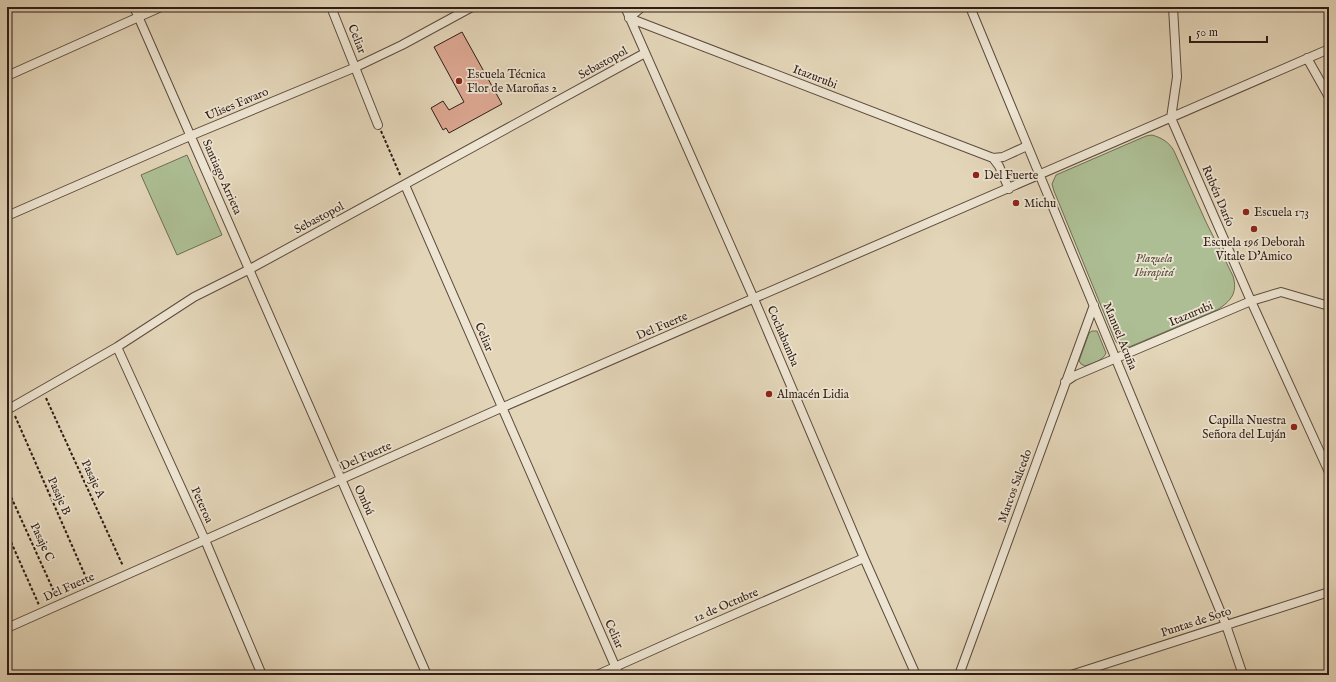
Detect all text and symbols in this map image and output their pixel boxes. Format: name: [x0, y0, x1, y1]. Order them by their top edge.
scale bar: [1190, 18, 1267, 44]
street label: Celiar: [344, 22, 370, 56]
text: 50 m: [1196, 25, 1218, 40]
street label: Sebastopol: [576, 43, 631, 84]
street label: Itazurubi: [791, 62, 839, 92]
place label: Escuela Técnica Flor de Maroñas 2: [467, 67, 558, 96]
marker: Escuela Técnica Flor de Maroñas 2: [454, 76, 464, 86]
street label: Ulises Favaro: [203, 84, 271, 124]
street label: Santiago Arrieta: [199, 137, 246, 218]
street label: Rubén Darío: [1198, 163, 1238, 229]
place label: Del Fuerte: [984, 168, 1039, 183]
marker: Del Fuerte: [971, 170, 981, 180]
place label: Michu: [1024, 196, 1056, 211]
street label: Sebastopol: [292, 198, 348, 238]
marker: Michu: [1011, 198, 1021, 208]
place label: Escuela 173: [1254, 205, 1309, 220]
marker: Escuela 173: [1241, 207, 1251, 217]
marker: Escuela 196 Deborah Vitale D'Amico: [1249, 224, 1259, 234]
place label: Escuela 196 Deborah Vitale D'Amico: [1203, 235, 1306, 264]
park label: Plazuela Ibirapitá: [1133, 251, 1175, 280]
street label: Itazurubi: [1167, 298, 1215, 330]
street label: Manuel Acuña: [1100, 300, 1141, 373]
street label: Cochabamba: [764, 304, 803, 369]
street label: Del Fuerte: [634, 308, 690, 344]
street label: Celiar: [471, 320, 497, 354]
place label: Almacén Lidia: [776, 387, 850, 402]
marker: Almacén Lidia: [764, 389, 774, 399]
place label: Capilla Nuestra Señora del Luján: [1202, 413, 1287, 442]
marker: Capilla Nuestra Señora del Luján: [1289, 422, 1299, 432]
street label: Del Fuerte: [338, 438, 394, 474]
street label: Marcos Salcedo: [995, 447, 1035, 525]
street label: Pasaje A: [78, 457, 109, 501]
street label: Pasaje B: [44, 475, 74, 518]
street label: Ombú: [351, 482, 377, 518]
street label: Peteroa: [187, 485, 217, 526]
street label: Pasaje C: [27, 520, 58, 564]
street label: Del Fuerte: [41, 569, 97, 605]
street label: 12 de Octubre: [691, 584, 761, 625]
street label: Puntas de Soto: [1159, 603, 1234, 640]
street label: Celiar: [601, 617, 627, 651]

